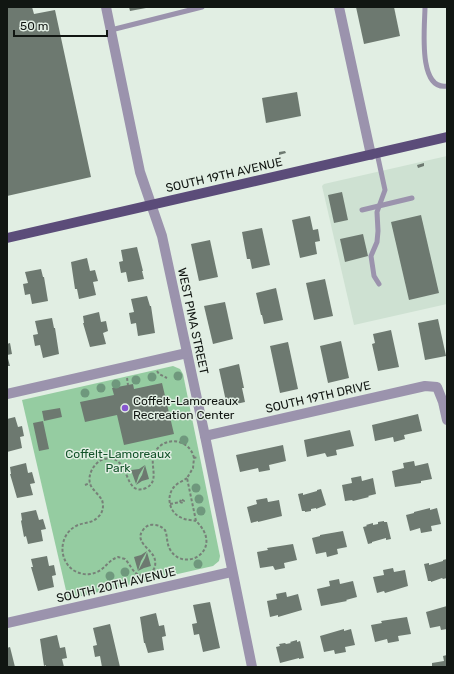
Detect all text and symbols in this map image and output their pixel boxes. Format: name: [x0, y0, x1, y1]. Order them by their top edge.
scale bar: [14, 12, 107, 38]
text: 50 m: [20, 19, 48, 33]
street label: SOUTH 19TH AVENUE: [164, 155, 284, 195]
street label: WEST PIMA STREET: [175, 266, 211, 376]
street label: SOUTH 19TH DRIVE: [264, 378, 372, 416]
place label: Coffelt-Lamoreaux Recreation Center: [133, 394, 239, 422]
marker: Coffelt-Lamoreaux Recreation Center: [120, 403, 130, 413]
park label: Coffelt-Lamoreaux Park: [65, 447, 171, 475]
street label: SOUTH 20TH AVENUE: [55, 564, 177, 606]

